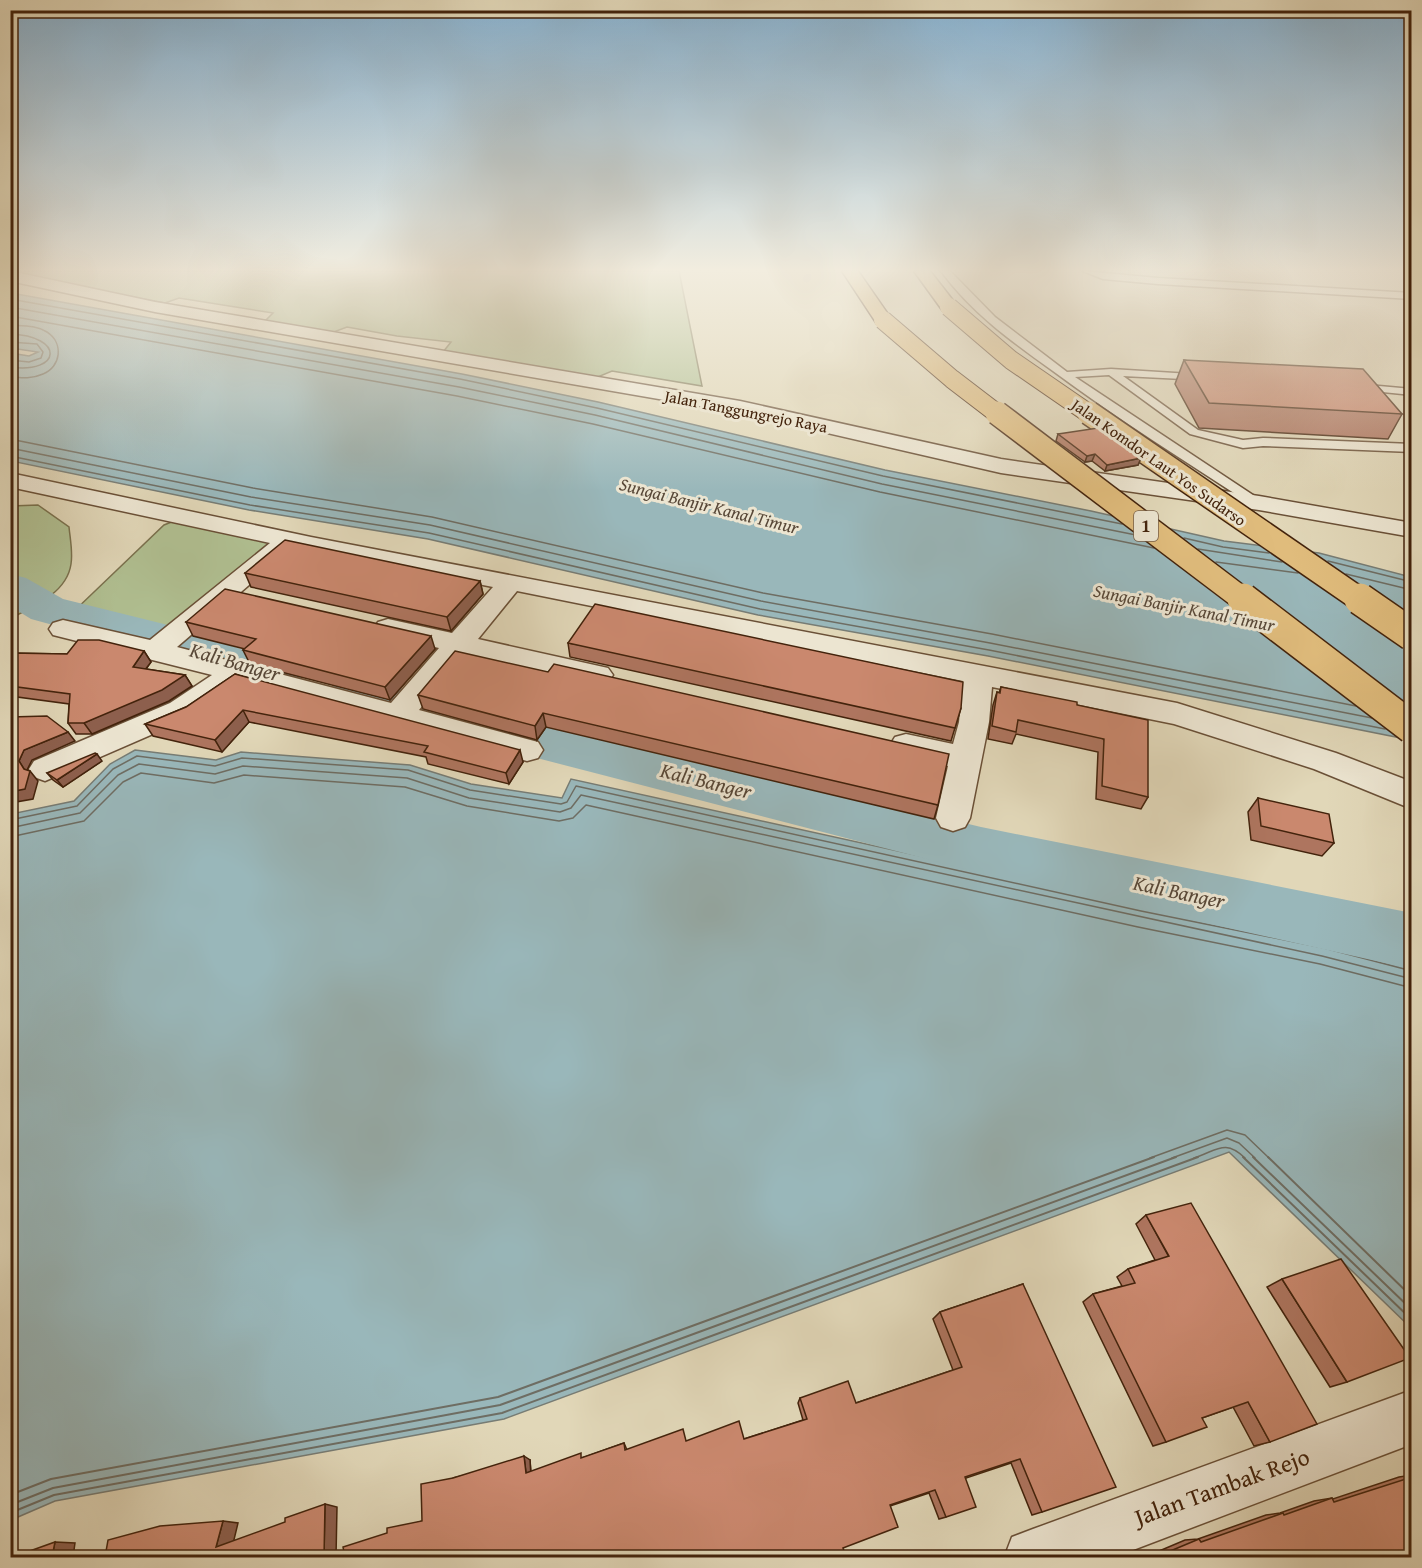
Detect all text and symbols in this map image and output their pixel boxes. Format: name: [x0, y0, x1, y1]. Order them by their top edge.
street label: Jalan Tanggungrejo Raya: [661, 383, 830, 439]
street label: Jalan Komdor Laut Yos Sudarso: [1065, 391, 1251, 532]
water label: Sungai Banjir Kanal Timur: [617, 470, 803, 541]
road number: 1: [1134, 511, 1158, 541]
water label: Sungai Banjir Kanal Timur: [1091, 577, 1278, 639]
water label: Kali Banger: [185, 634, 285, 690]
water label: Kali Banger: [656, 754, 756, 807]
water label: Kali Banger: [1130, 866, 1229, 917]
street label: Jalan Tambak Rejo: [1126, 1439, 1314, 1536]

